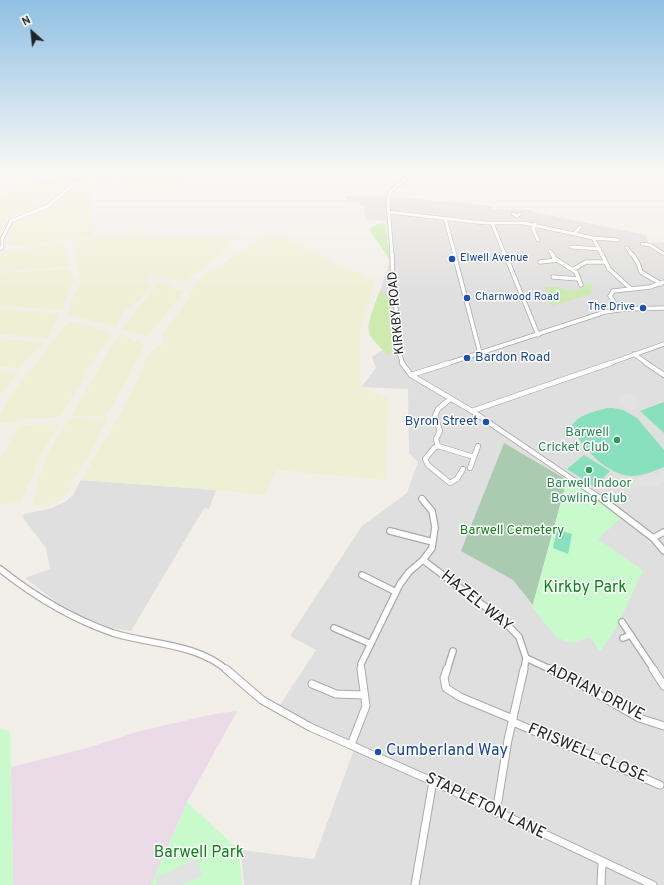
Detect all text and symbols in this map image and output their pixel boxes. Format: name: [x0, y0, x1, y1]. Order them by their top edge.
north arrow: [12, 12, 52, 52]
text: N: [20, 13, 33, 29]
place label: Elwell Avenue: [460, 252, 528, 266]
marker: Elwell Avenue: [447, 254, 457, 264]
street label: KIRKBY ROAD: [386, 271, 408, 355]
place label: Charnwood Road: [475, 291, 559, 305]
marker: Charnwood Road: [462, 293, 472, 303]
place label: The Drive: [588, 301, 635, 315]
marker: The Drive: [638, 303, 648, 313]
place label: Bardon Road: [475, 350, 550, 366]
marker: Bardon Road: [462, 353, 472, 363]
place label: Byron Street: [405, 414, 478, 430]
marker: Byron Street: [481, 417, 491, 427]
place label: Barwell Cricket Club: [538, 425, 609, 456]
marker: Barwell Cricket Club: [612, 435, 622, 445]
marker: Barwell Indoor Bowling Club: [584, 465, 594, 475]
place label: Barwell Indoor Bowling Club: [547, 476, 631, 507]
park label: Barwell Cemetery: [460, 523, 564, 539]
street label: HAZEL WAY: [436, 567, 516, 637]
park label: Kirkby Park: [543, 579, 627, 599]
street label: ADRIAN DRIVE: [543, 660, 647, 726]
street label: FRISWELL CLOSE: [524, 720, 650, 788]
place label: Cumberland Way: [386, 742, 508, 762]
marker: Cumberland Way: [373, 747, 383, 757]
street label: STAPLETON LANE: [422, 769, 548, 845]
park label: Barwell Park: [154, 844, 244, 864]

